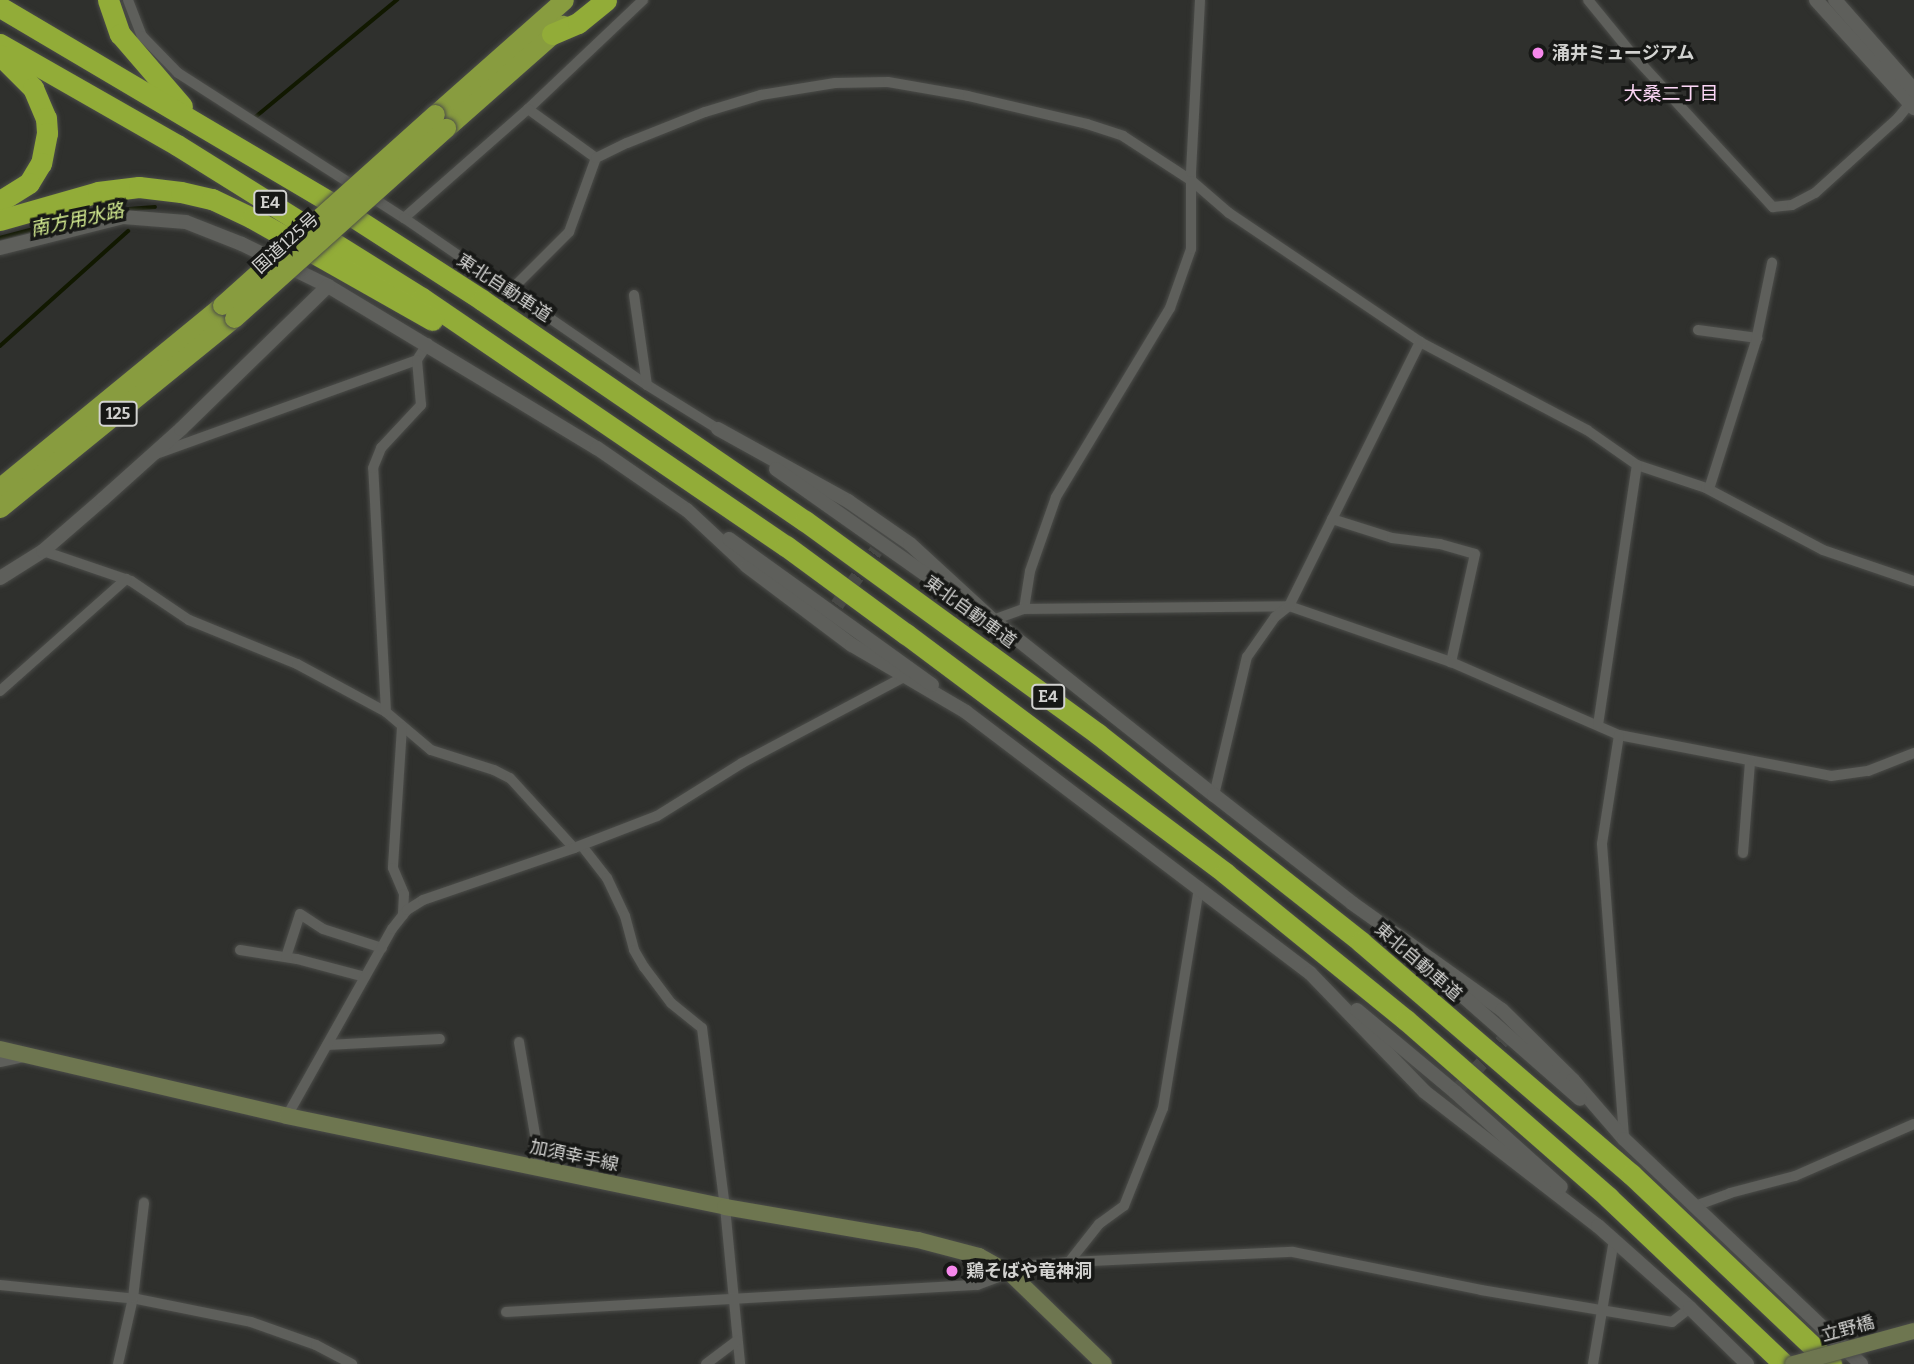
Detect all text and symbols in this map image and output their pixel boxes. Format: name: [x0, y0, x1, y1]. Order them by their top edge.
place label: 涌井ミュージアム: [1552, 42, 1696, 64]
marker: 涌井ミュージアム: [1530, 45, 1546, 61]
district label: 大桑二丁目: [1624, 83, 1718, 105]
road number: E4: [252, 190, 288, 216]
water label: 南方用水路: [28, 199, 126, 241]
street label: 国道125号: [249, 208, 323, 278]
street label: 東北自動車道: [453, 250, 555, 326]
road number: 125: [97, 402, 139, 426]
street label: 東北自動車道: [920, 572, 1020, 652]
road number: E4: [1030, 684, 1066, 710]
street label: 東北自動車道: [1370, 918, 1466, 1006]
street label: 加須幸手線: [528, 1136, 620, 1176]
place label: 鶏そばや竜神洞: [966, 1260, 1092, 1282]
marker: 鶏そばや竜神洞: [944, 1263, 960, 1279]
street label: 立野橋: [1819, 1312, 1877, 1346]

